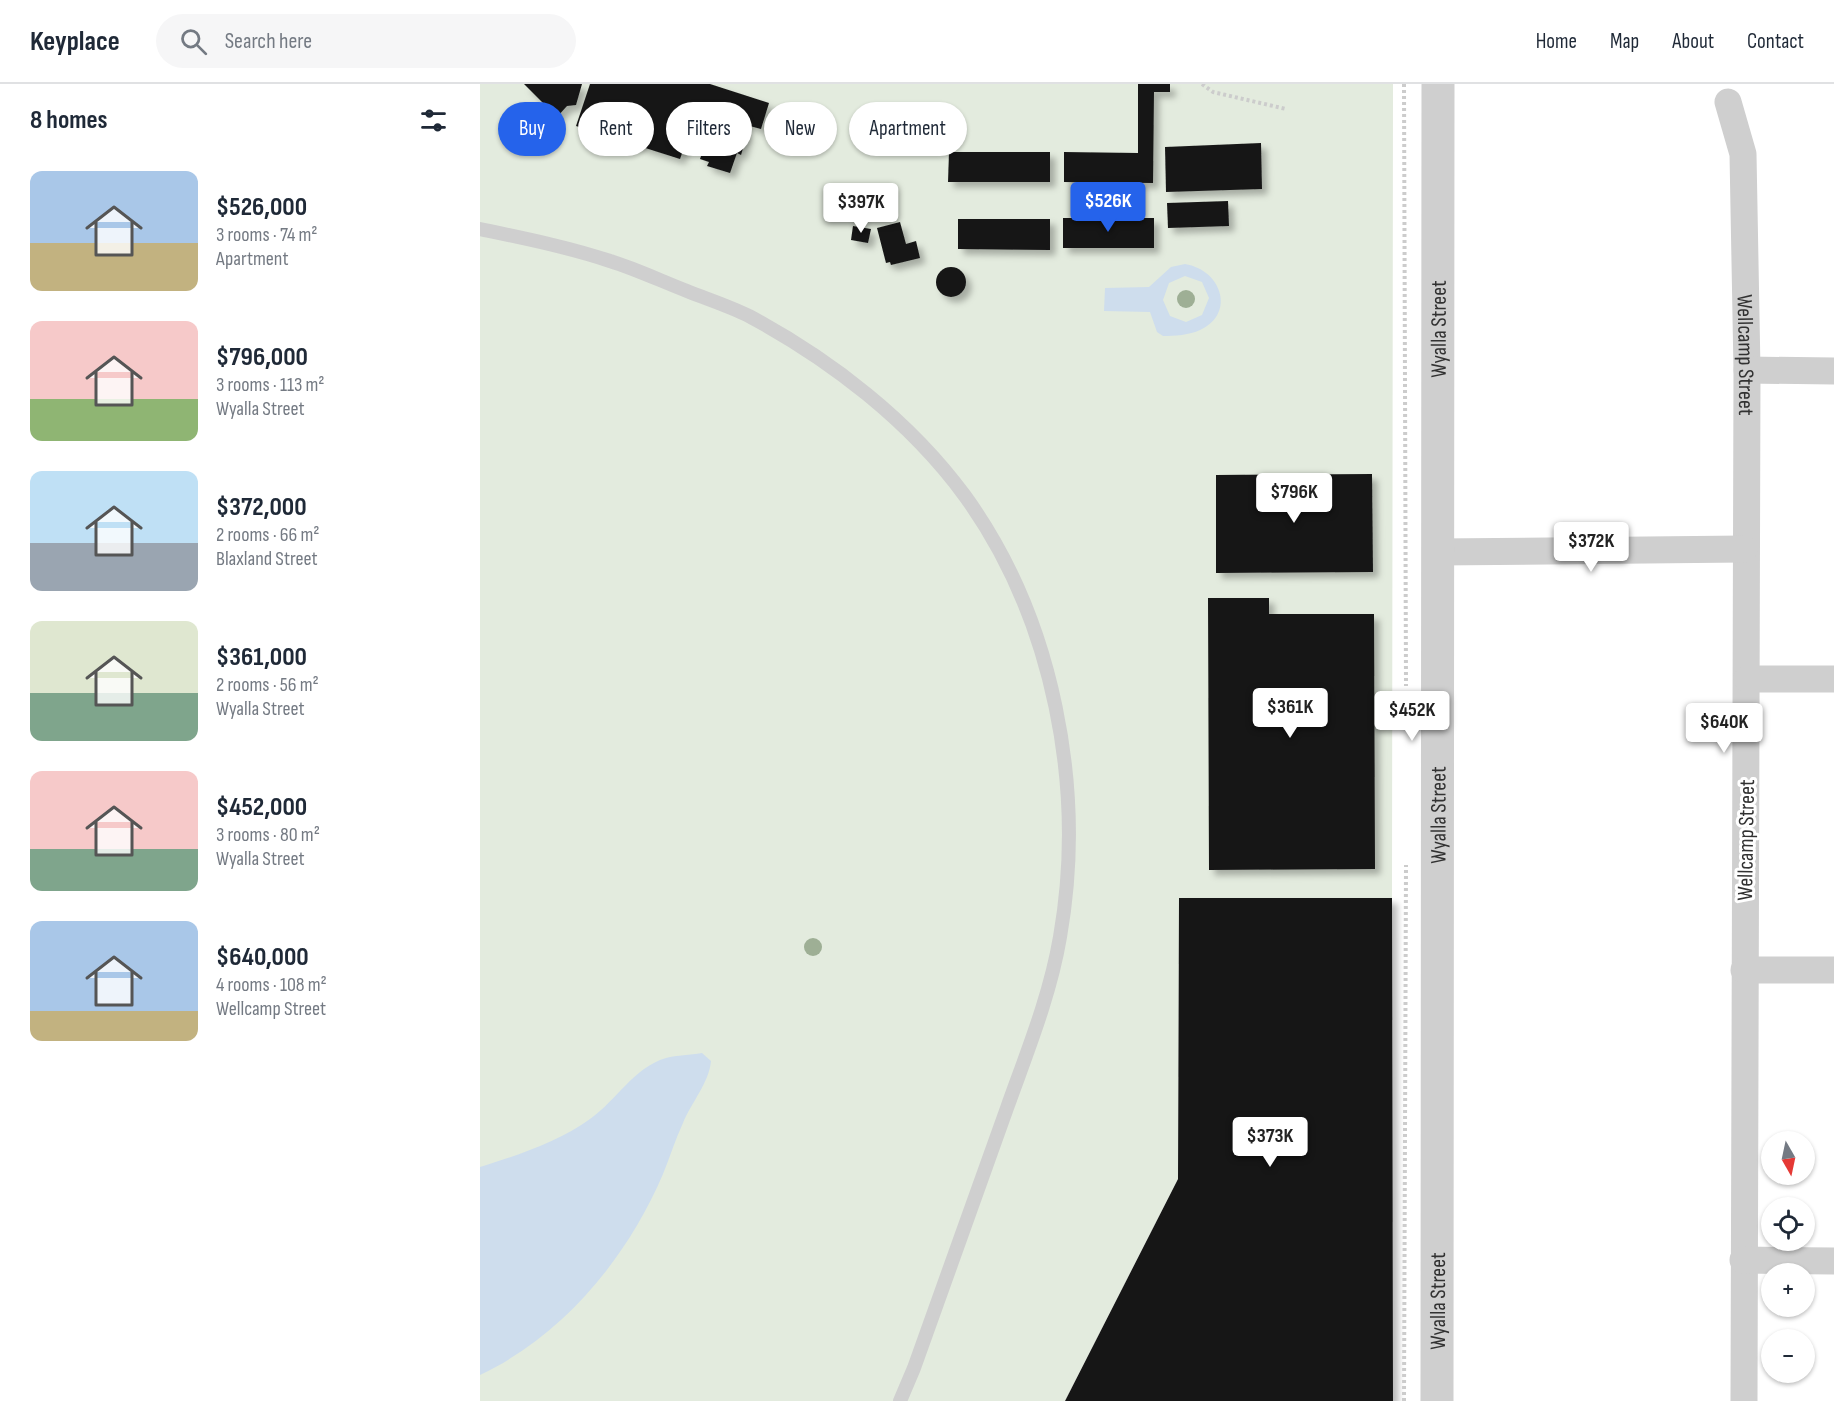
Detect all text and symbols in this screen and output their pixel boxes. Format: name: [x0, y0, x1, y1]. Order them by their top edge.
search box: [156, 14, 576, 68]
text: Keyplace: [30, 25, 120, 58]
icon: search: [177, 25, 210, 58]
text: Search here: [225, 28, 312, 55]
text: Home: [1536, 29, 1577, 54]
text: Map: [1610, 29, 1639, 54]
text: About: [1672, 29, 1714, 54]
text: Contact: [1747, 29, 1804, 54]
chip: Buy: [498, 102, 566, 156]
chip: Rent: [578, 102, 654, 156]
chip: Filters: [666, 102, 752, 156]
chip: New: [764, 102, 837, 156]
chip: Apartment: [849, 102, 967, 156]
icon: filters: [417, 104, 450, 137]
text: 8 homes: [30, 105, 108, 136]
pin: $526K: [1066, 182, 1150, 233]
pin: $397K: [819, 183, 903, 234]
text: $526K: [1084, 189, 1132, 213]
text: $397K: [837, 190, 885, 214]
text: $526,000: [216, 192, 307, 223]
icon: home: [78, 195, 150, 267]
text: 3 rooms · 74 m²: [216, 223, 318, 247]
text: Apartment: [216, 247, 289, 271]
street label: Wyalla Street: [1426, 280, 1453, 378]
street label: Wellcamp Street: [1731, 294, 1759, 416]
text: $796,000: [216, 342, 308, 373]
icon: home: [78, 345, 150, 417]
text: 3 rooms · 113 m²: [216, 373, 325, 397]
text: Wyalla Street: [216, 397, 305, 421]
pin: $796K: [1252, 473, 1336, 524]
text: $796K: [1270, 480, 1318, 504]
text: $372,000: [216, 492, 307, 523]
icon: home: [78, 495, 150, 567]
pin: $372K: [1549, 522, 1633, 573]
text: 2 rooms · 66 m²: [216, 523, 320, 547]
text: $372K: [1568, 529, 1614, 553]
text: Blaxland Street: [216, 547, 318, 571]
text: $361,000: [216, 642, 307, 673]
icon: home: [78, 645, 150, 717]
text: 2 rooms · 56 m²: [216, 673, 319, 697]
pin: $361K: [1248, 688, 1332, 739]
pin: $452K: [1370, 691, 1454, 742]
text: $361K: [1267, 695, 1313, 719]
text: Wyalla Street: [216, 697, 305, 721]
text: $452K: [1389, 698, 1435, 722]
pin: $640K: [1682, 703, 1766, 754]
text: $640K: [1700, 710, 1748, 734]
street label: Wyalla Street: [1425, 766, 1452, 864]
street label: Wellcamp Street: [1732, 779, 1761, 901]
text: $452,000: [216, 792, 307, 823]
icon: home: [78, 795, 150, 867]
text: 3 rooms · 80 m²: [216, 823, 320, 847]
text: Wyalla Street: [216, 847, 305, 871]
text: $640,000: [216, 942, 309, 973]
icon: home: [78, 945, 150, 1017]
text: 4 rooms · 108 m²: [216, 973, 327, 997]
text: Wellcamp Street: [216, 997, 326, 1021]
pin: $373K: [1228, 1117, 1312, 1168]
text: $373K: [1247, 1124, 1293, 1148]
north arrow: [1761, 1131, 1815, 1185]
map controls: [1761, 1131, 1815, 1383]
button: locate: [1761, 1197, 1815, 1251]
street label: Wyalla Street: [1425, 1252, 1452, 1350]
button: +: [1761, 1263, 1815, 1317]
button: −: [1761, 1329, 1815, 1383]

